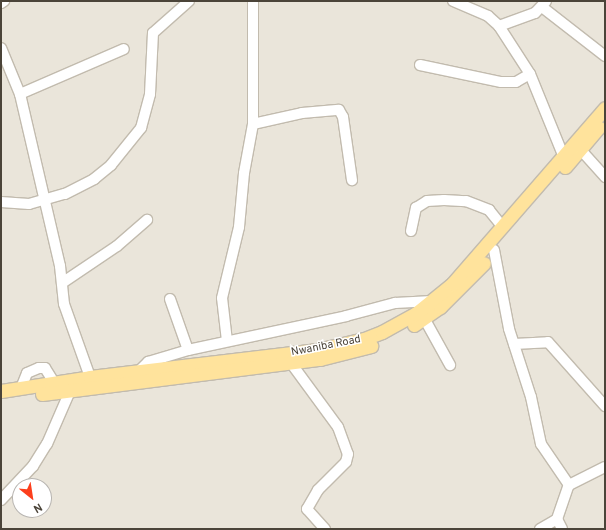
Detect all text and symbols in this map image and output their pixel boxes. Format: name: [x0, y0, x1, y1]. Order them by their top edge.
street label: Nwaniba Road: [290, 333, 362, 359]
north arrow: [12, 478, 52, 518]
text: N: [31, 499, 44, 516]

